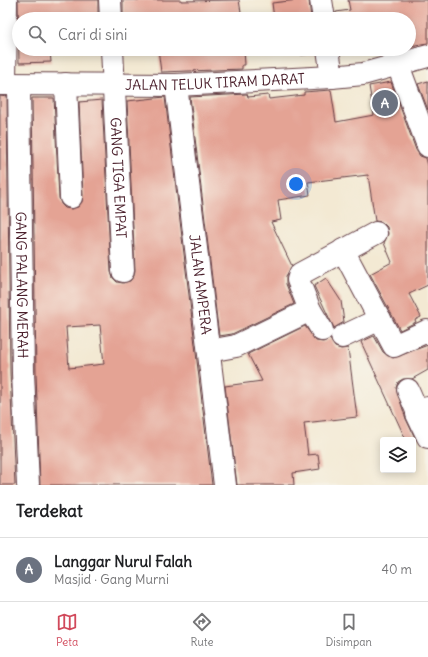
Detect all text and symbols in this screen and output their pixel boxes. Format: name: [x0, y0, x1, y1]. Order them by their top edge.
search box: [12, 12, 416, 56]
icon: search: [26, 23, 48, 45]
text: Cari di sini: [58, 25, 127, 44]
street label: JALAN TELUK TIRAM DARAT: [125, 69, 305, 94]
pin: A: [372, 88, 398, 118]
street label: GANG TIGA EMPAT: [106, 117, 130, 239]
your location: [286, 174, 306, 194]
street label: GANG PALANG MERAH: [12, 212, 32, 358]
street label: JALAN AMPERA: [185, 233, 216, 336]
map controls: [380, 437, 416, 473]
button: layers: [380, 437, 416, 473]
text: Terdekat: [16, 500, 83, 522]
text: Langgar Nurul Falah: [54, 552, 192, 571]
text: A: [25, 561, 33, 578]
text: 40 m: [381, 561, 412, 578]
text: Masjid · Gang Murni: [54, 571, 169, 588]
tab: Peta: [56, 611, 78, 649]
tab: Rute: [190, 611, 213, 649]
tab: Disimpan: [326, 611, 372, 649]

